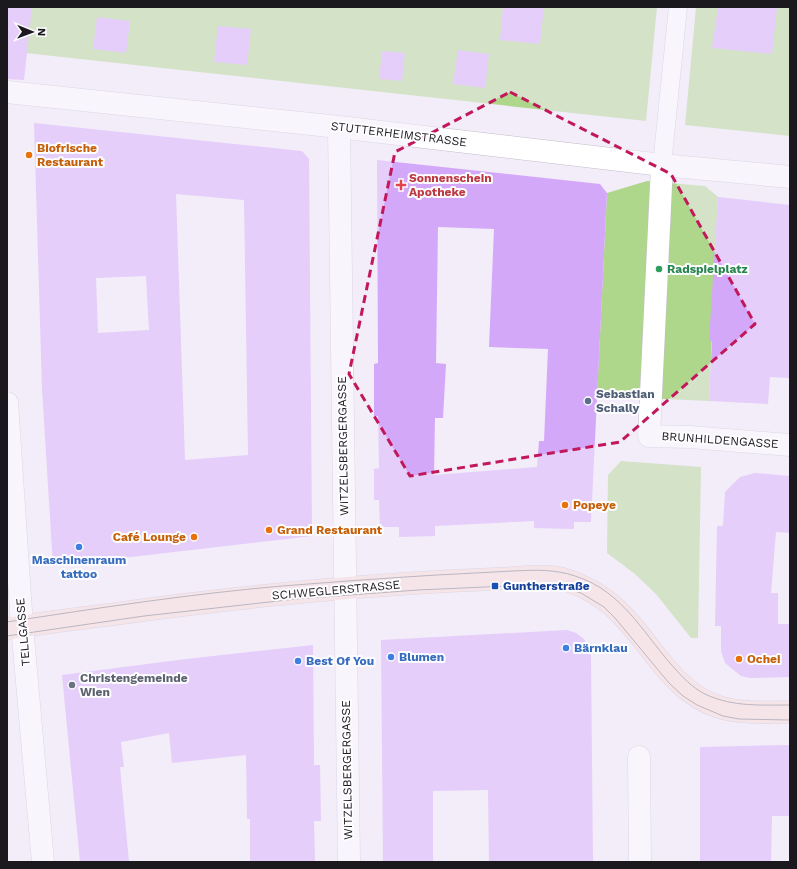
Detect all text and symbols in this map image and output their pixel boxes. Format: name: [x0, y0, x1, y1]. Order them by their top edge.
north arrow: [12, 12, 52, 52]
text: N: [35, 28, 48, 36]
street label: STUTTERHEIMSTRASSE: [330, 119, 468, 149]
place label: Biofrische Restaurant: [37, 141, 104, 169]
marker: Biofrische Restaurant: [24, 150, 34, 160]
place label: Sonnenschein Apotheke: [409, 171, 492, 199]
marker: Sonnenschein Apotheke: [396, 180, 406, 190]
place label: Radspielplatz: [667, 262, 748, 276]
marker: Radspielplatz: [654, 264, 664, 274]
street label: WITZELSBERGERGASSE: [335, 376, 351, 516]
place label: Sebastian Schally: [596, 387, 655, 415]
marker: Sebastian Schally: [583, 396, 593, 406]
street label: BRUNHILDENGASSE: [661, 429, 779, 451]
place label: Popeye: [573, 498, 616, 512]
marker: Popeye: [560, 500, 570, 510]
place label: Grand Restaurant: [277, 523, 383, 537]
marker: Grand Restaurant: [264, 525, 274, 535]
place label: Café Lounge: [113, 530, 186, 544]
marker: Café Lounge: [189, 532, 199, 542]
marker: Maschinenraum tattoo: [74, 542, 84, 552]
place label: Maschinenraum tattoo: [32, 553, 126, 581]
street label: SCHWEGLERSTRASSE: [271, 577, 401, 603]
place label: Guntherstraße: [503, 579, 590, 593]
marker: Guntherstraße: [490, 581, 500, 591]
street label: TELLGASSE: [13, 597, 33, 667]
place label: Bärnklau: [574, 641, 628, 655]
marker: Bärnklau: [561, 643, 571, 653]
place label: Blumen: [399, 650, 444, 664]
marker: Blumen: [386, 652, 396, 662]
place label: Ochei: [747, 652, 781, 666]
place label: Best Of You: [306, 654, 374, 668]
marker: Ochei: [734, 654, 744, 664]
marker: Best Of You: [293, 656, 303, 666]
place label: Christengemeinde Wien: [80, 671, 188, 699]
marker: Christengemeinde Wien: [67, 680, 77, 690]
street label: WITZELSBERGERGASSE: [339, 700, 355, 840]

